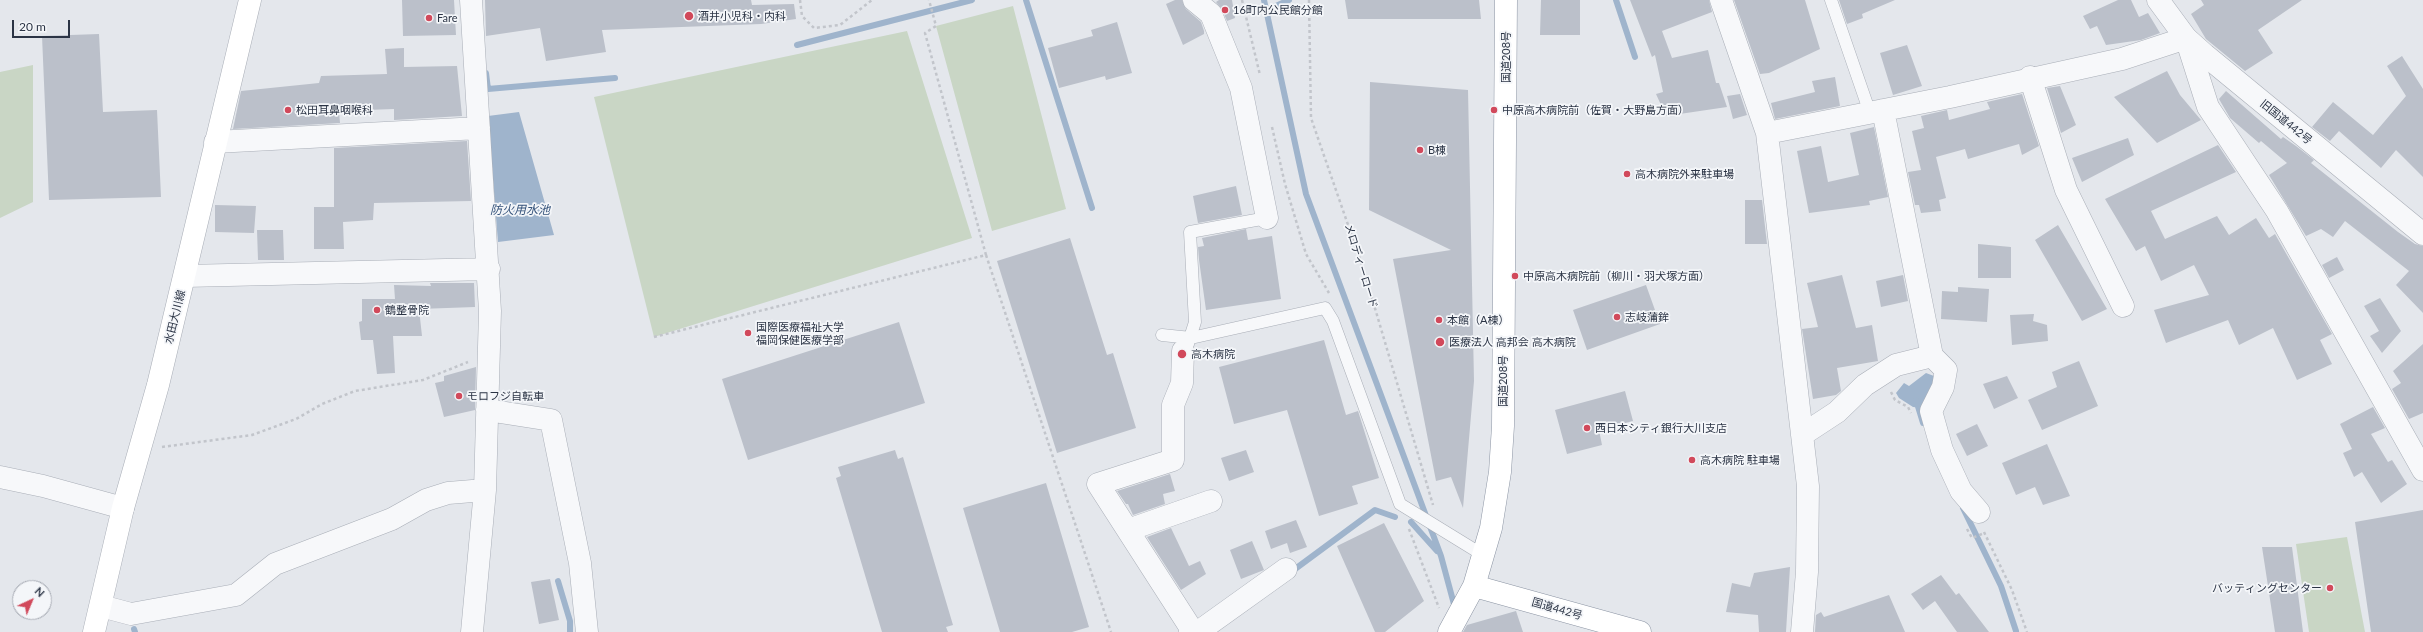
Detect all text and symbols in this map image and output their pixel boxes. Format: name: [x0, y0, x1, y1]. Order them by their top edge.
place label: 16町内公民館分館: [1233, 3, 1323, 17]
marker: 16町内公民館分館: [1220, 5, 1230, 15]
place label: 酒井小児科・内科: [698, 9, 786, 23]
marker: 酒井小児科・内科: [683, 10, 695, 22]
place label: Fare: [437, 11, 457, 25]
scale bar: [14, 12, 72, 38]
marker: Fare: [424, 13, 434, 23]
text: 20 m: [19, 19, 46, 34]
street label: 国道208号: [1499, 31, 1513, 83]
street label: 旧国道442号: [2257, 97, 2315, 147]
place label: 松田耳鼻咽喉科: [296, 103, 373, 117]
place label: 中原高木病院前（佐賀・大野島方面）: [1502, 103, 1689, 117]
marker: 松田耳鼻咽喉科: [283, 105, 293, 115]
marker: 中原高木病院前（佐賀・大野島方面）: [1489, 105, 1499, 115]
place label: B棟: [1428, 143, 1446, 157]
marker: B棟: [1415, 145, 1425, 155]
place label: 高木病院外来駐車場: [1635, 167, 1734, 181]
marker: 高木病院外来駐車場: [1622, 169, 1632, 179]
water label: 防火用水池: [490, 203, 550, 217]
street label: メロディーロード: [1342, 222, 1380, 310]
place label: 中原高木病院前（柳川・羽犬塚方面）: [1523, 269, 1710, 283]
marker: 中原高木病院前（柳川・羽犬塚方面）: [1510, 271, 1520, 281]
street label: 水田大川線: [162, 289, 188, 345]
place label: 鶴整骨院: [385, 303, 429, 317]
marker: 鶴整骨院: [372, 305, 382, 315]
place label: 志岐蒲鉾: [1625, 310, 1669, 324]
marker: 志岐蒲鉾: [1612, 312, 1622, 322]
place label: 本館（A棟）: [1447, 313, 1509, 327]
marker: 本館（A棟）: [1434, 315, 1444, 325]
place label: 国際医療福祉大学 福岡保健医療学部: [756, 320, 844, 346]
marker: 国際医療福祉大学 福岡保健医療学部: [743, 328, 753, 338]
place label: 医療法人 高邦会 高木病院: [1449, 335, 1576, 349]
marker: 医療法人 高邦会 高木病院: [1434, 336, 1446, 348]
place label: 高木病院: [1191, 347, 1235, 361]
marker: 高木病院: [1176, 348, 1188, 360]
street label: 国道208号: [1496, 355, 1510, 407]
place label: モロフジ自転車: [467, 389, 544, 403]
marker: モロフジ自転車: [454, 391, 464, 401]
place label: 西日本シティ銀行大川支店: [1595, 421, 1727, 435]
marker: 西日本シティ銀行大川支店: [1582, 423, 1592, 433]
place label: 高木病院 駐車場: [1700, 453, 1780, 467]
marker: 高木病院 駐車場: [1687, 455, 1697, 465]
north arrow: [12, 580, 52, 620]
place label: バッティングセンター: [2212, 581, 2322, 595]
marker: バッティングセンター: [2325, 583, 2335, 593]
text: N: [32, 584, 48, 599]
street label: 国道442号: [1530, 595, 1584, 623]

